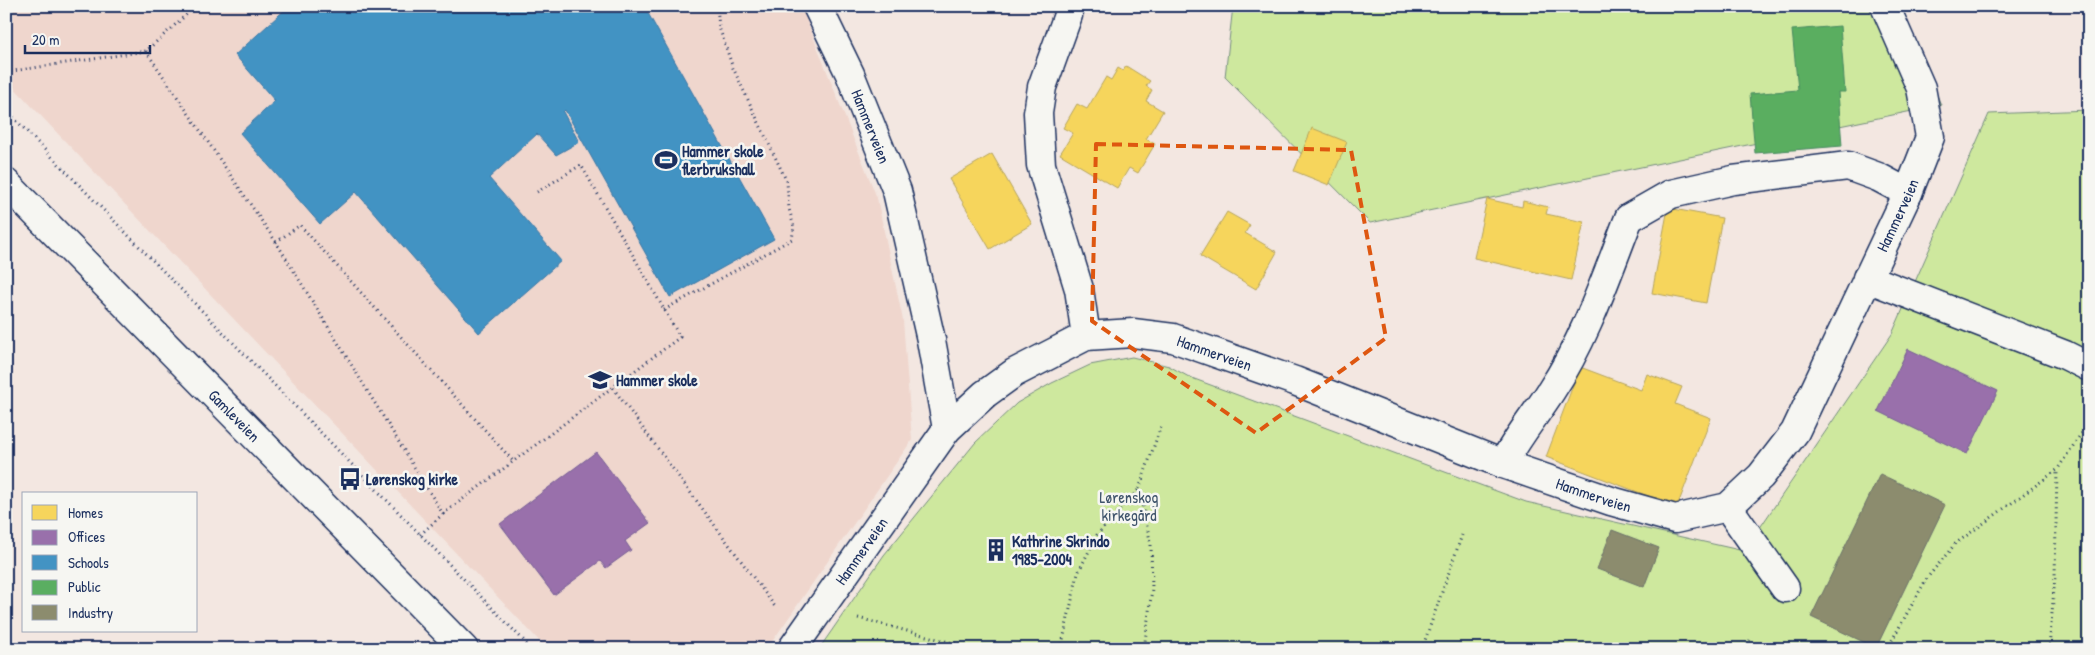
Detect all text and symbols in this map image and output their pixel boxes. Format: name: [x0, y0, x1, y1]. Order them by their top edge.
scale bar: [25, 22, 150, 54]
text: 20 m: [32, 29, 59, 50]
street label: Hammerveien: [846, 86, 896, 167]
place label: Hammer skole flerbrukshall: [681, 140, 764, 180]
sports icon: Hammer skole flerbrukshall: [653, 147, 679, 173]
street label: Hammerveien: [1871, 175, 1924, 255]
street label: Hammerveien: [1174, 329, 1255, 376]
school or university icon: Hammer skole: [587, 367, 613, 393]
place label: Hammer skole: [616, 369, 698, 391]
street label: Gamleveien: [204, 384, 265, 447]
bus stop icon: Lørenskog kirke: [337, 466, 363, 492]
place label: Lørenskog kirke: [366, 468, 459, 491]
street label: Hammerveien: [1553, 472, 1634, 517]
park label: Lørenskog kirkegård: [1100, 486, 1158, 526]
legend: [22, 492, 198, 632]
text: Homes: [68, 502, 103, 523]
street label: Hammerveien: [830, 513, 893, 589]
text: Offices: [68, 526, 105, 547]
place label: Kathrine Skrindo 1985-2004: [1012, 530, 1110, 570]
building icon: Kathrine Skrindo 1985-2004: [983, 537, 1009, 563]
text: Schools: [68, 552, 109, 573]
text: Public: [68, 576, 101, 597]
text: Industry: [68, 602, 113, 623]

